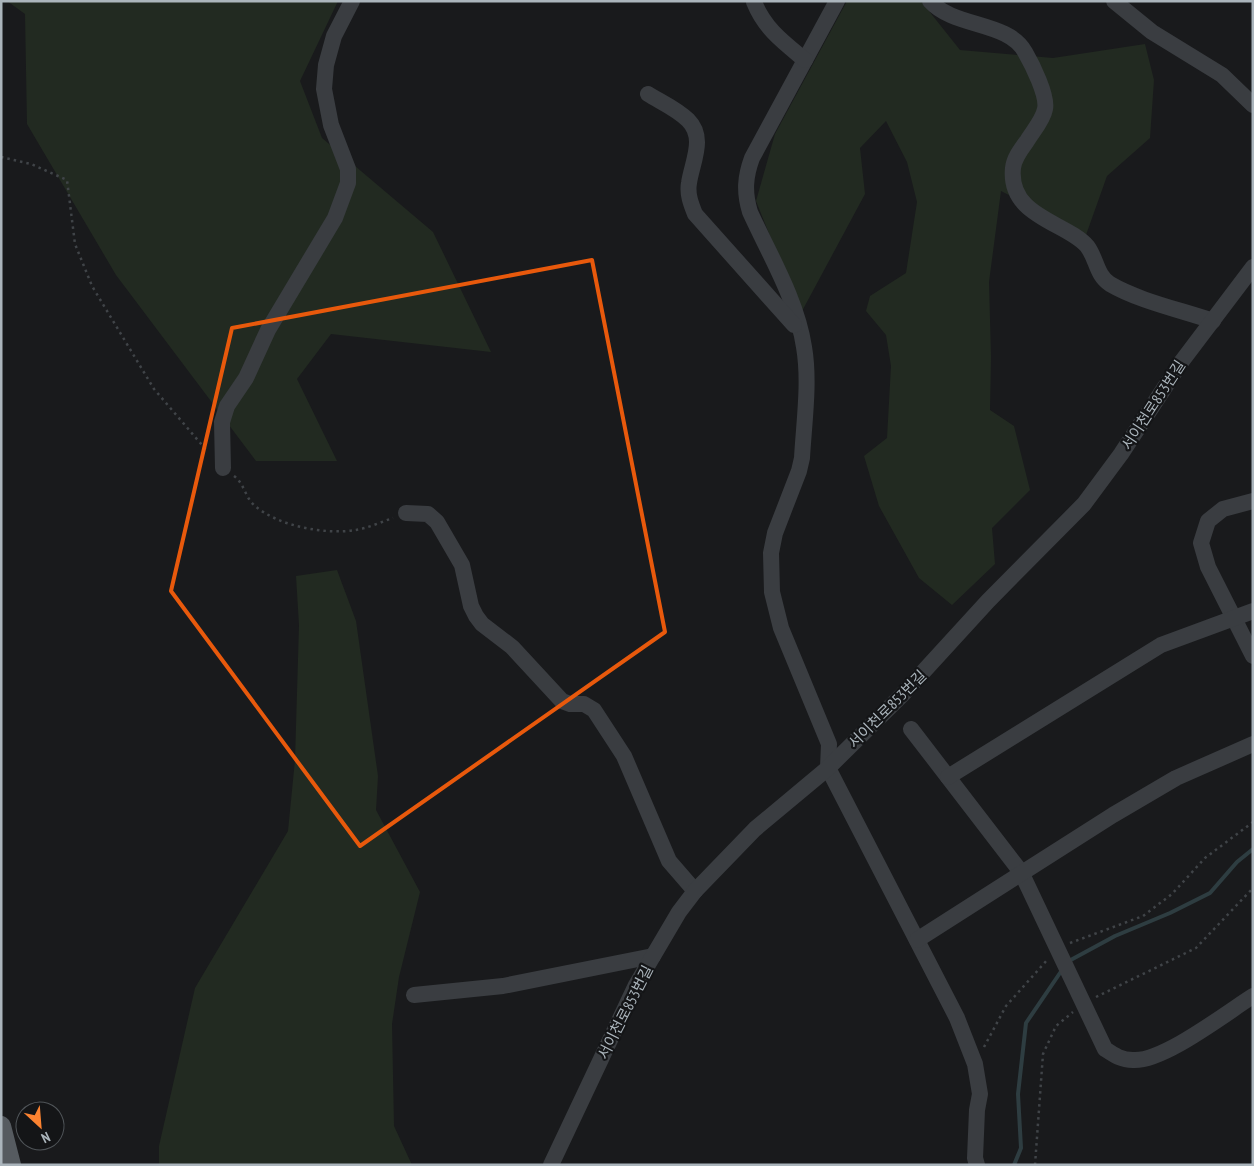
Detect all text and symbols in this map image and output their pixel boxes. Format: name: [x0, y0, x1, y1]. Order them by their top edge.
street label: 서이천로853번길: [1117, 357, 1189, 453]
street label: 서이천로853번길: [844, 666, 930, 752]
street label: 서이천로853번길: [593, 962, 657, 1062]
north arrow: [15, 1101, 65, 1151]
text: N: [38, 1128, 53, 1147]

